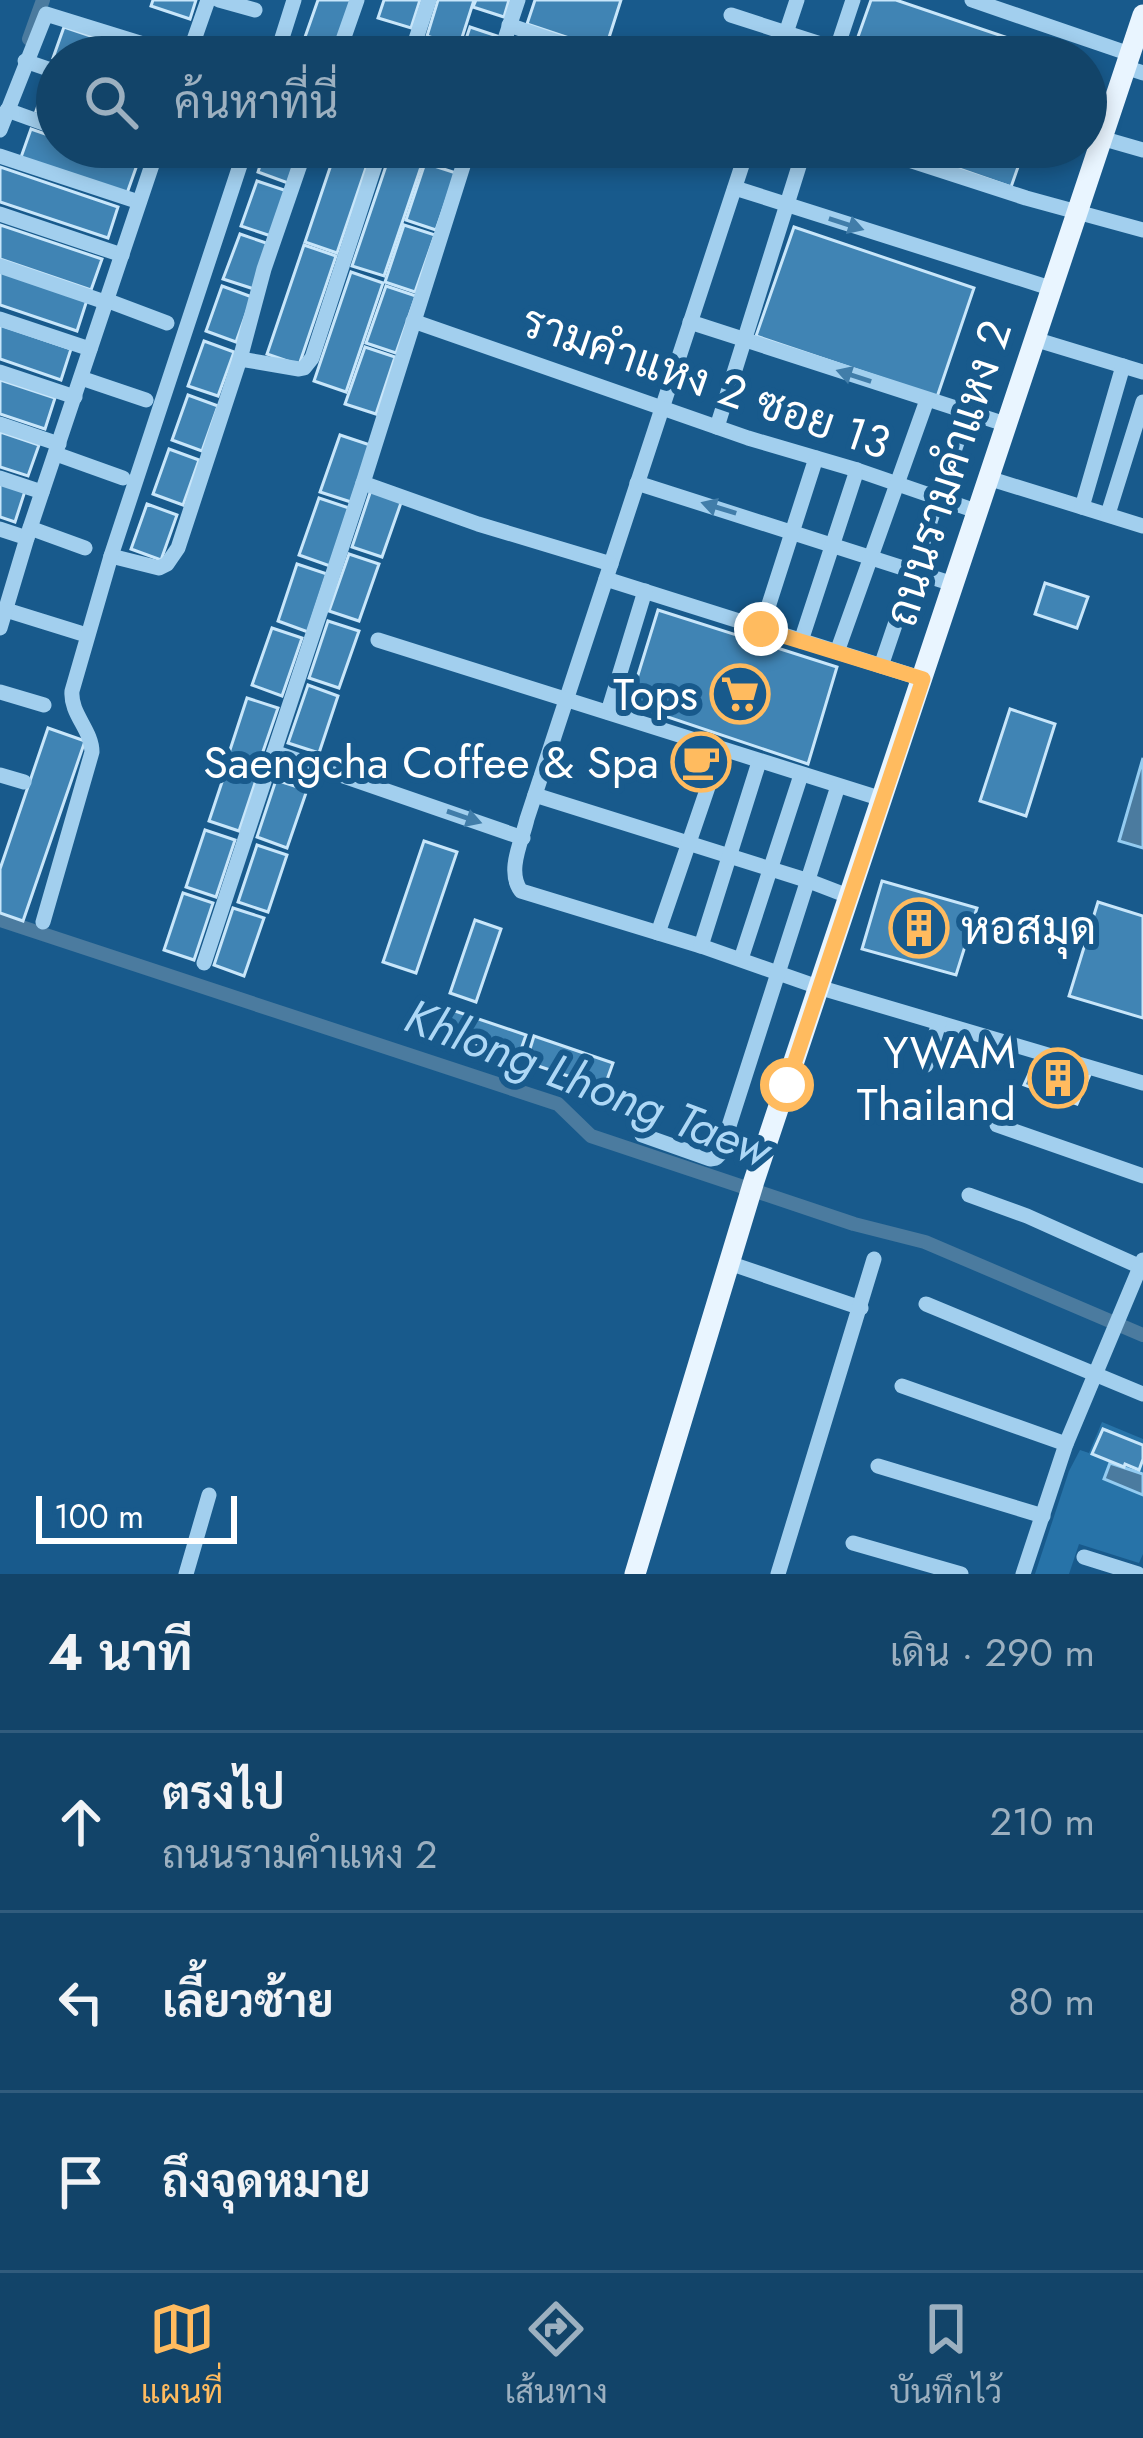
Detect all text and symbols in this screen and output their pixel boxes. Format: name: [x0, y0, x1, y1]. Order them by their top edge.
search box: [36, 36, 1107, 168]
icon: search: [78, 69, 144, 135]
text: ค้นหาที่นี่: [174, 70, 338, 135]
one-way arrow: [828, 216, 865, 235]
street label: รามคำแหง 2 ซอย 13: [513, 288, 899, 476]
street label: ถนนรามคำแหง 2: [868, 312, 1028, 634]
one-way arrow: [835, 365, 872, 384]
one-way arrow: [700, 498, 737, 516]
route end: [734, 602, 788, 656]
place label: Tops: [613, 662, 698, 727]
supermarket icon: Tops: [709, 663, 771, 725]
place label: Saengcha Coffee & Spa: [203, 730, 659, 795]
cafe icon: Saengcha Coffee & Spa: [670, 731, 732, 793]
one-way arrow: [446, 809, 483, 828]
place label: หอสมุด: [961, 896, 1096, 961]
building icon: หอสมุด: [888, 897, 950, 959]
water label: Khlong Lhong Taew: [395, 981, 784, 1186]
place label: YWAM Thailand: [857, 1020, 1016, 1137]
building icon: YWAM Thailand: [1027, 1047, 1089, 1109]
route start: [760, 1058, 814, 1112]
scale bar: [36, 1490, 237, 1543]
text: 100 m: [54, 1493, 144, 1540]
text: 4 นาที: [48, 1615, 193, 1689]
text: เดิน · 290 m: [890, 1624, 1095, 1681]
text: ตรงไป: [162, 1761, 285, 1826]
icon: ahead: [48, 1789, 114, 1855]
text: 210 m: [990, 1793, 1095, 1850]
text: ถนนรามคำแหง 2: [162, 1826, 438, 1883]
icon: left: [48, 1969, 114, 2035]
text: เลี้ยวซ้าย: [162, 1969, 334, 2034]
text: 80 m: [1008, 1973, 1095, 2030]
icon: arrive: [48, 2149, 114, 2215]
text: ถึงจุดหมาย: [162, 2149, 371, 2214]
tab: แผนที่: [141, 2296, 223, 2415]
tab: เส้นทาง: [505, 2296, 608, 2415]
tab: บันทึกไว้: [889, 2296, 1002, 2415]

